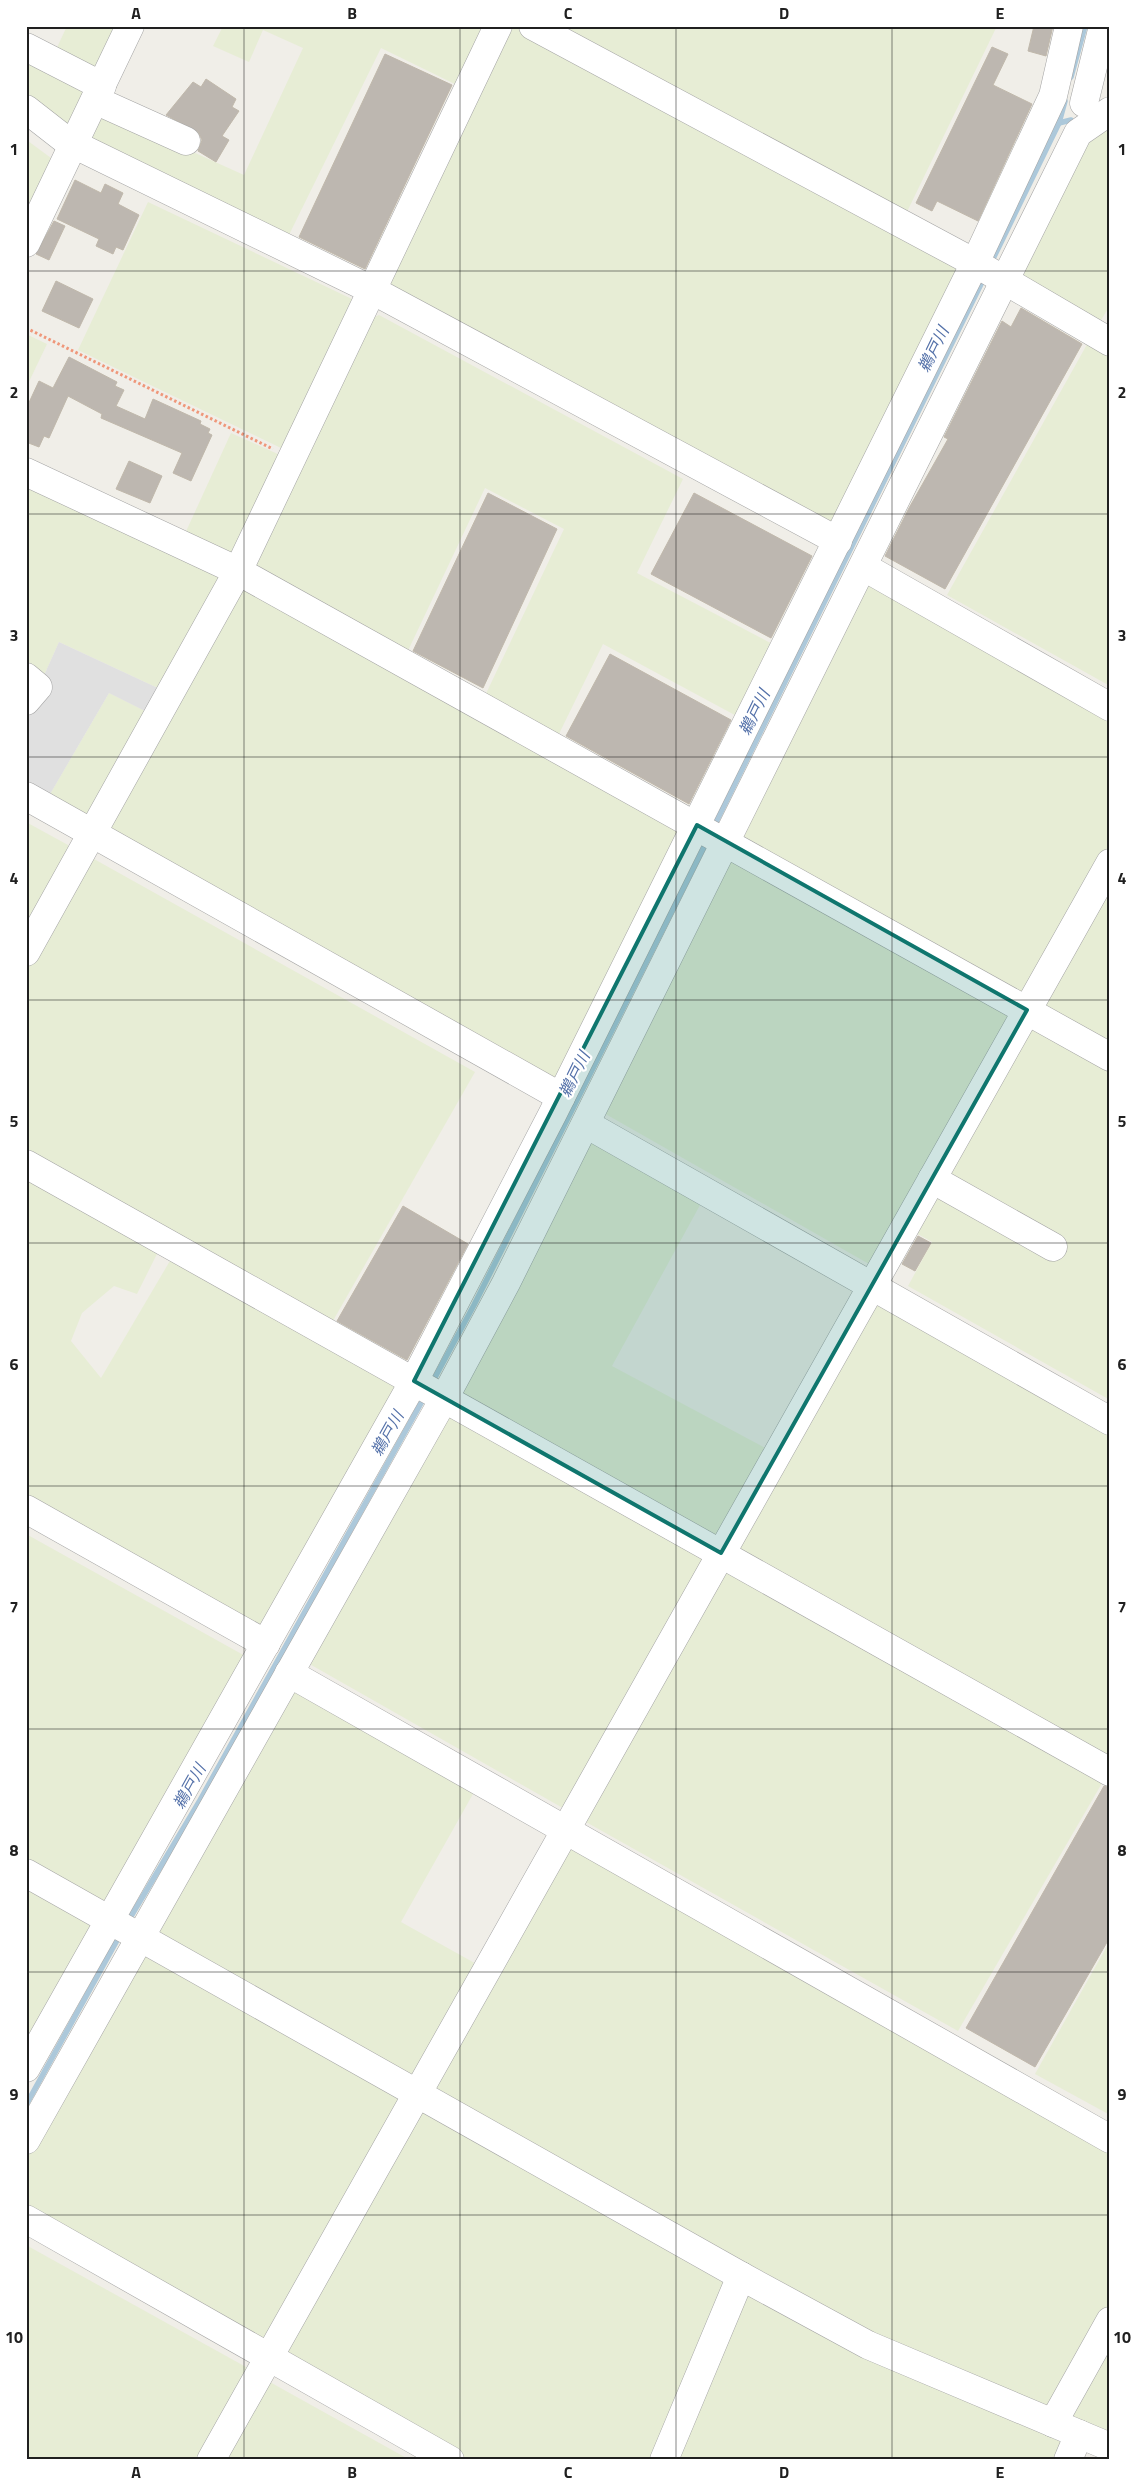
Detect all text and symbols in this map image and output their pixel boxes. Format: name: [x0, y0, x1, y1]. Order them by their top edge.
text: A: [131, 1, 141, 25]
text: B: [347, 1, 357, 25]
text: C: [564, 1, 573, 25]
text: D: [779, 1, 789, 25]
text: E: [996, 1, 1005, 25]
text: 1: [10, 137, 18, 161]
text: 1: [1118, 137, 1126, 161]
water label: 鵜戸川: [912, 320, 955, 376]
text: 2: [10, 380, 18, 404]
text: 2: [1118, 380, 1126, 404]
text: 3: [10, 623, 18, 647]
text: 3: [1118, 623, 1126, 647]
water label: 鵜戸川: [733, 683, 776, 739]
text: 4: [10, 866, 19, 890]
text: 4: [1118, 866, 1127, 890]
water label: 鵜戸川: [553, 1045, 596, 1101]
text: 5: [10, 1109, 19, 1133]
text: 5: [1118, 1109, 1127, 1133]
text: 6: [10, 1352, 19, 1376]
text: 6: [1118, 1352, 1127, 1376]
water label: 鵜戸川: [365, 1404, 410, 1460]
text: 7: [10, 1595, 18, 1619]
text: 7: [1118, 1595, 1126, 1619]
water label: 鵜戸川: [167, 1757, 212, 1813]
text: 8: [10, 1838, 19, 1862]
text: 8: [1118, 1838, 1127, 1862]
text: 9: [10, 2082, 19, 2106]
text: 9: [1118, 2082, 1127, 2106]
text: 10: [5, 2325, 23, 2349]
text: 10: [1113, 2325, 1131, 2349]
text: A: [131, 2460, 141, 2484]
text: B: [347, 2460, 357, 2484]
text: C: [564, 2460, 573, 2484]
text: D: [779, 2460, 789, 2484]
text: E: [996, 2460, 1005, 2484]

